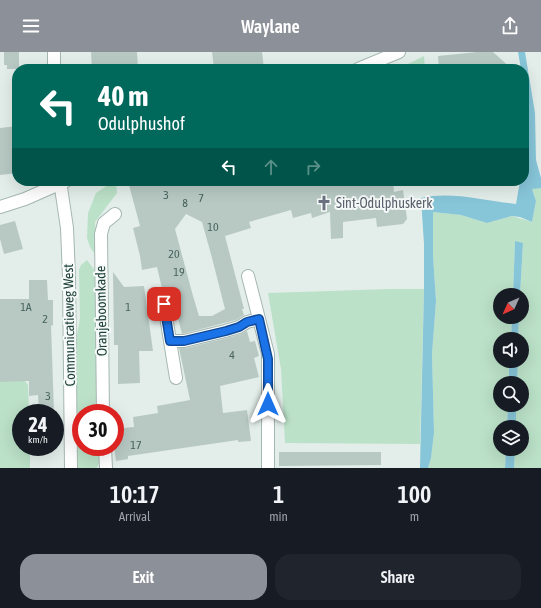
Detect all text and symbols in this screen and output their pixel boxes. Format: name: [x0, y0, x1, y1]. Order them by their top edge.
icon: menu: [20, 15, 42, 37]
icon: share: [499, 15, 521, 37]
text: Waylane: [241, 16, 300, 37]
icon: left: [32, 80, 84, 132]
text: 40 m: [98, 80, 148, 112]
text: Odulphushof: [98, 113, 185, 134]
icon: left: [218, 156, 240, 178]
icon: ahead: [260, 156, 282, 178]
icon: right: [302, 156, 324, 178]
house number: 3: [163, 188, 169, 202]
house number: 7: [198, 191, 204, 205]
church icon: Sint-Odulphuskerk: [315, 194, 333, 212]
place label: Sint-Odulphuskerk: [336, 195, 432, 211]
house number: 8: [182, 196, 188, 210]
house number: 10: [207, 220, 219, 234]
house number: 20: [168, 247, 180, 261]
street label: Communicatieweg West: [60, 264, 78, 386]
house number: 19: [173, 265, 185, 279]
street label: Oranjeboomkade: [92, 266, 110, 356]
pin: [147, 287, 181, 321]
north arrow: [493, 288, 529, 324]
map controls: [493, 288, 529, 456]
icon: arrive: [153, 293, 175, 315]
house number: 1A: [20, 300, 32, 314]
house number: 1: [125, 300, 131, 314]
house number: 2: [42, 312, 48, 326]
button: sound: [493, 332, 529, 368]
house number: 4: [229, 348, 235, 362]
button: search: [493, 376, 529, 412]
position arrow: [247, 383, 289, 425]
house number: 3: [45, 389, 51, 403]
speed limit sign: 30: [72, 404, 124, 456]
text: 24: [29, 413, 47, 436]
button: layers: [493, 420, 529, 456]
text: km/h: [28, 434, 48, 445]
house number: 17: [130, 438, 142, 452]
text: 10:17: [110, 481, 160, 508]
text: 1: [273, 481, 284, 508]
text: 100: [398, 481, 431, 508]
text: Arrival: [119, 509, 150, 524]
text: min: [269, 509, 288, 524]
text: m: [410, 509, 419, 524]
button: Exit: [20, 554, 267, 600]
button: Share: [275, 554, 521, 600]

